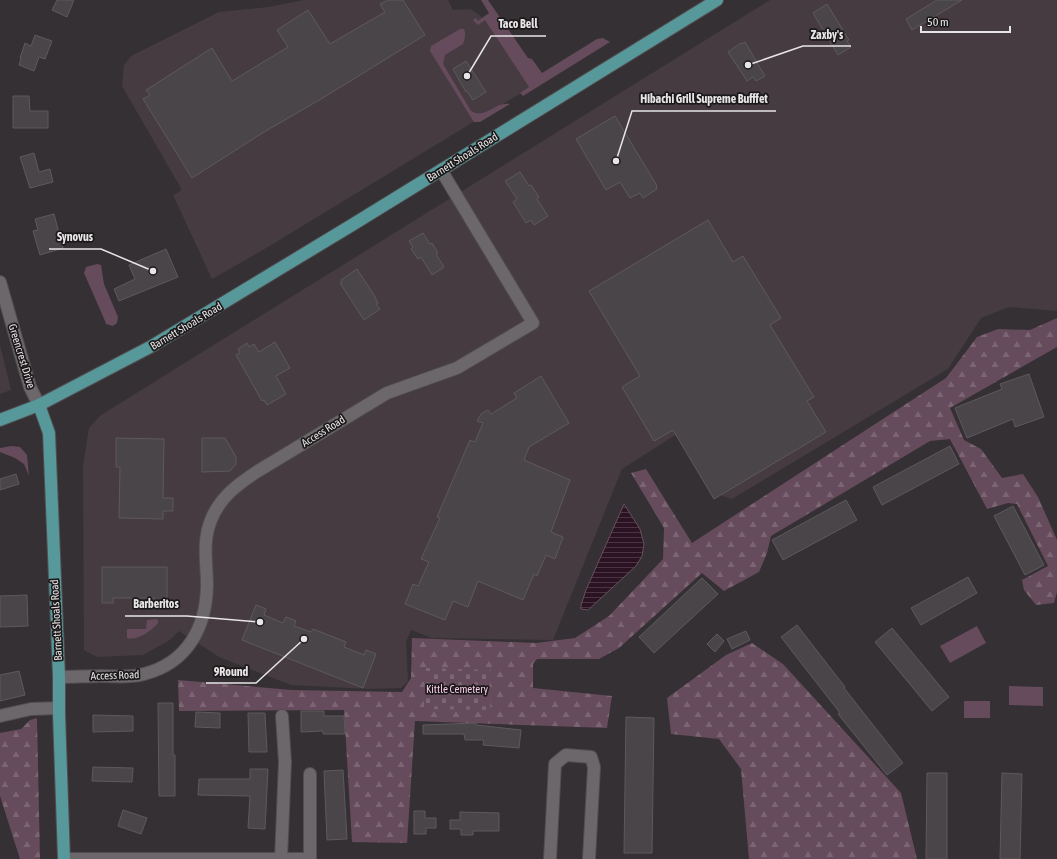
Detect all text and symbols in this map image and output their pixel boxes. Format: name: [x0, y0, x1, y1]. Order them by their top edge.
scale bar: [921, 8, 1010, 34]
callout: Taco Bell: [491, 12, 546, 36]
text: 50 m: [927, 15, 949, 29]
text: Taco Bell: [498, 17, 538, 31]
callout: Zaxby's: [803, 22, 851, 46]
text: Zaxby's: [811, 28, 844, 42]
callout: Hibachi Grill Supreme Bufffet: [632, 87, 776, 111]
text: Hibachi Grill Supreme Bufffet: [640, 92, 768, 106]
street label: Barnett Shoals Road: [424, 130, 500, 184]
callout: Synovus: [49, 225, 101, 249]
text: Synovus: [57, 230, 94, 244]
street label: Barnett Shoals Road: [148, 300, 224, 352]
street label: Greencrest Drive: [7, 322, 37, 390]
street label: Access Road: [299, 413, 347, 449]
street label: Barnett Shoals Road: [48, 579, 64, 661]
callout: Barberitos: [125, 592, 187, 616]
text: Barberitos: [133, 597, 179, 611]
callout: 9Round: [206, 659, 256, 683]
text: 9Round: [214, 665, 249, 679]
street label: Access Road: [90, 668, 140, 682]
park label: Kittle Cemetery: [426, 683, 489, 695]

